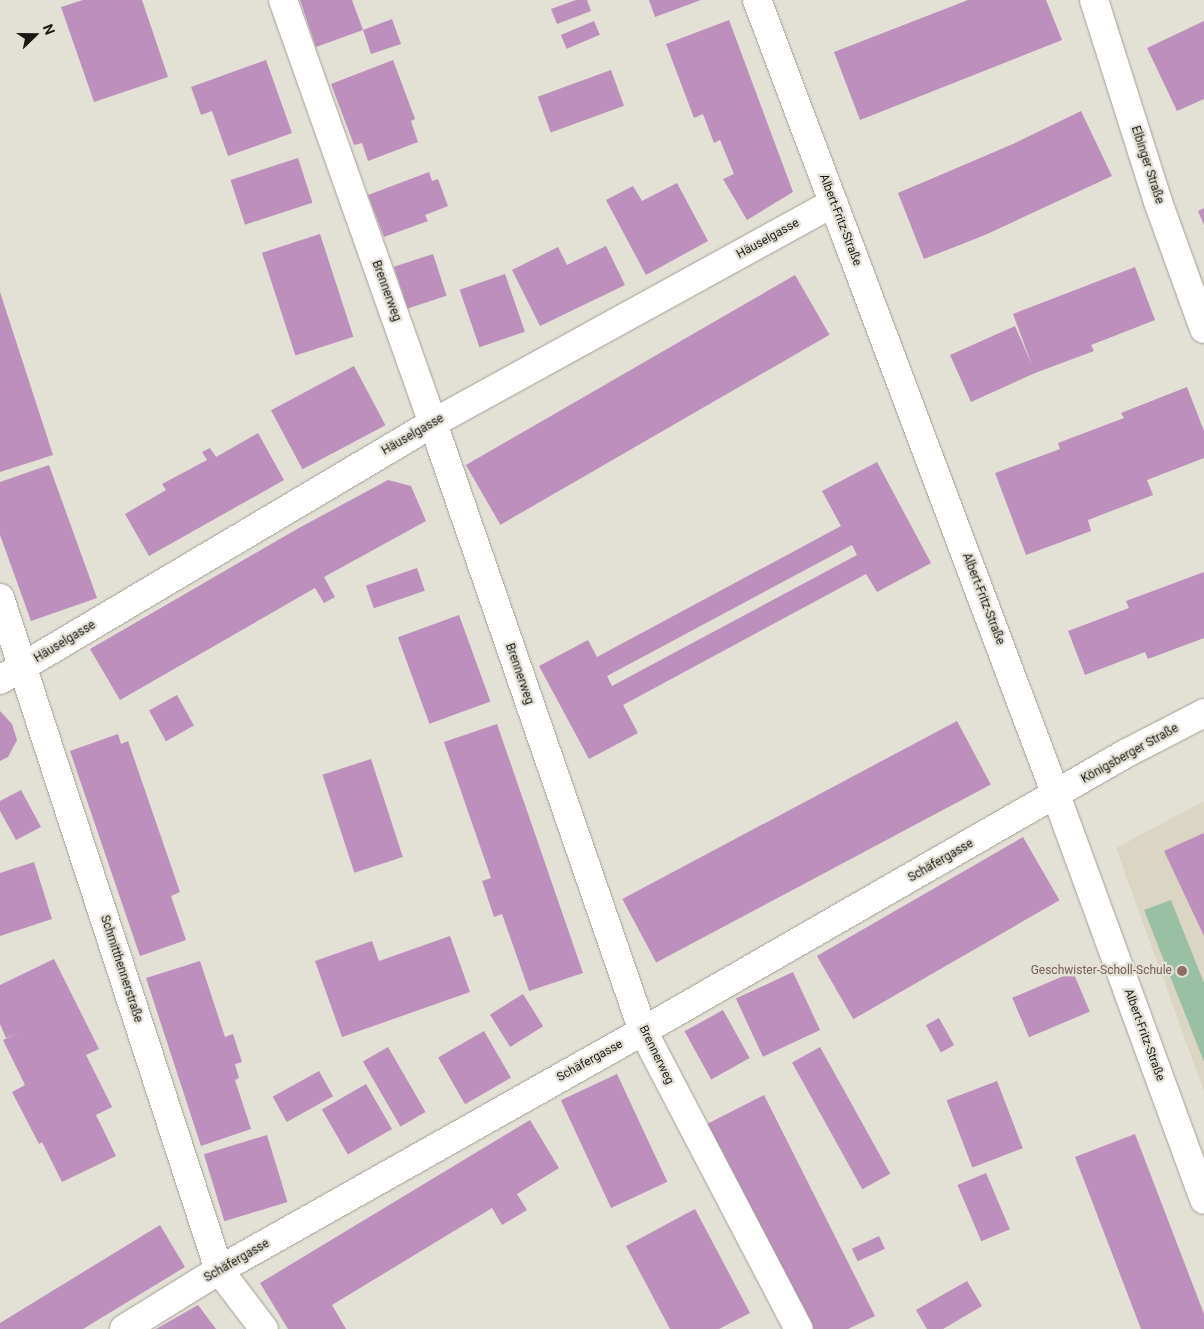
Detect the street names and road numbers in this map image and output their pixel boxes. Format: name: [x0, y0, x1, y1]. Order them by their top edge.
street label: Elbinger Straße: [1128, 124, 1166, 206]
street label: Albert-Fritz-Straße: [816, 172, 864, 268]
street label: Häuselgasse: [734, 216, 802, 262]
street label: Brennerweg: [368, 259, 404, 323]
street label: Häuselgasse: [379, 411, 447, 459]
street label: Albert-Fritz-Straße: [959, 551, 1007, 647]
street label: Häuselgasse: [32, 618, 98, 666]
street label: Brennerweg: [502, 642, 536, 706]
street label: Königsberger Straße: [1079, 721, 1181, 787]
street label: Schäfergasse: [906, 837, 976, 885]
street label: Schmitthennerstraße: [97, 914, 145, 1024]
street label: Albert-Fritz-Straße: [1121, 987, 1167, 1083]
street label: Brennerweg: [636, 1023, 676, 1087]
street label: Schäfergasse: [555, 1037, 625, 1085]
street label: Schäfergasse: [202, 1237, 272, 1285]

